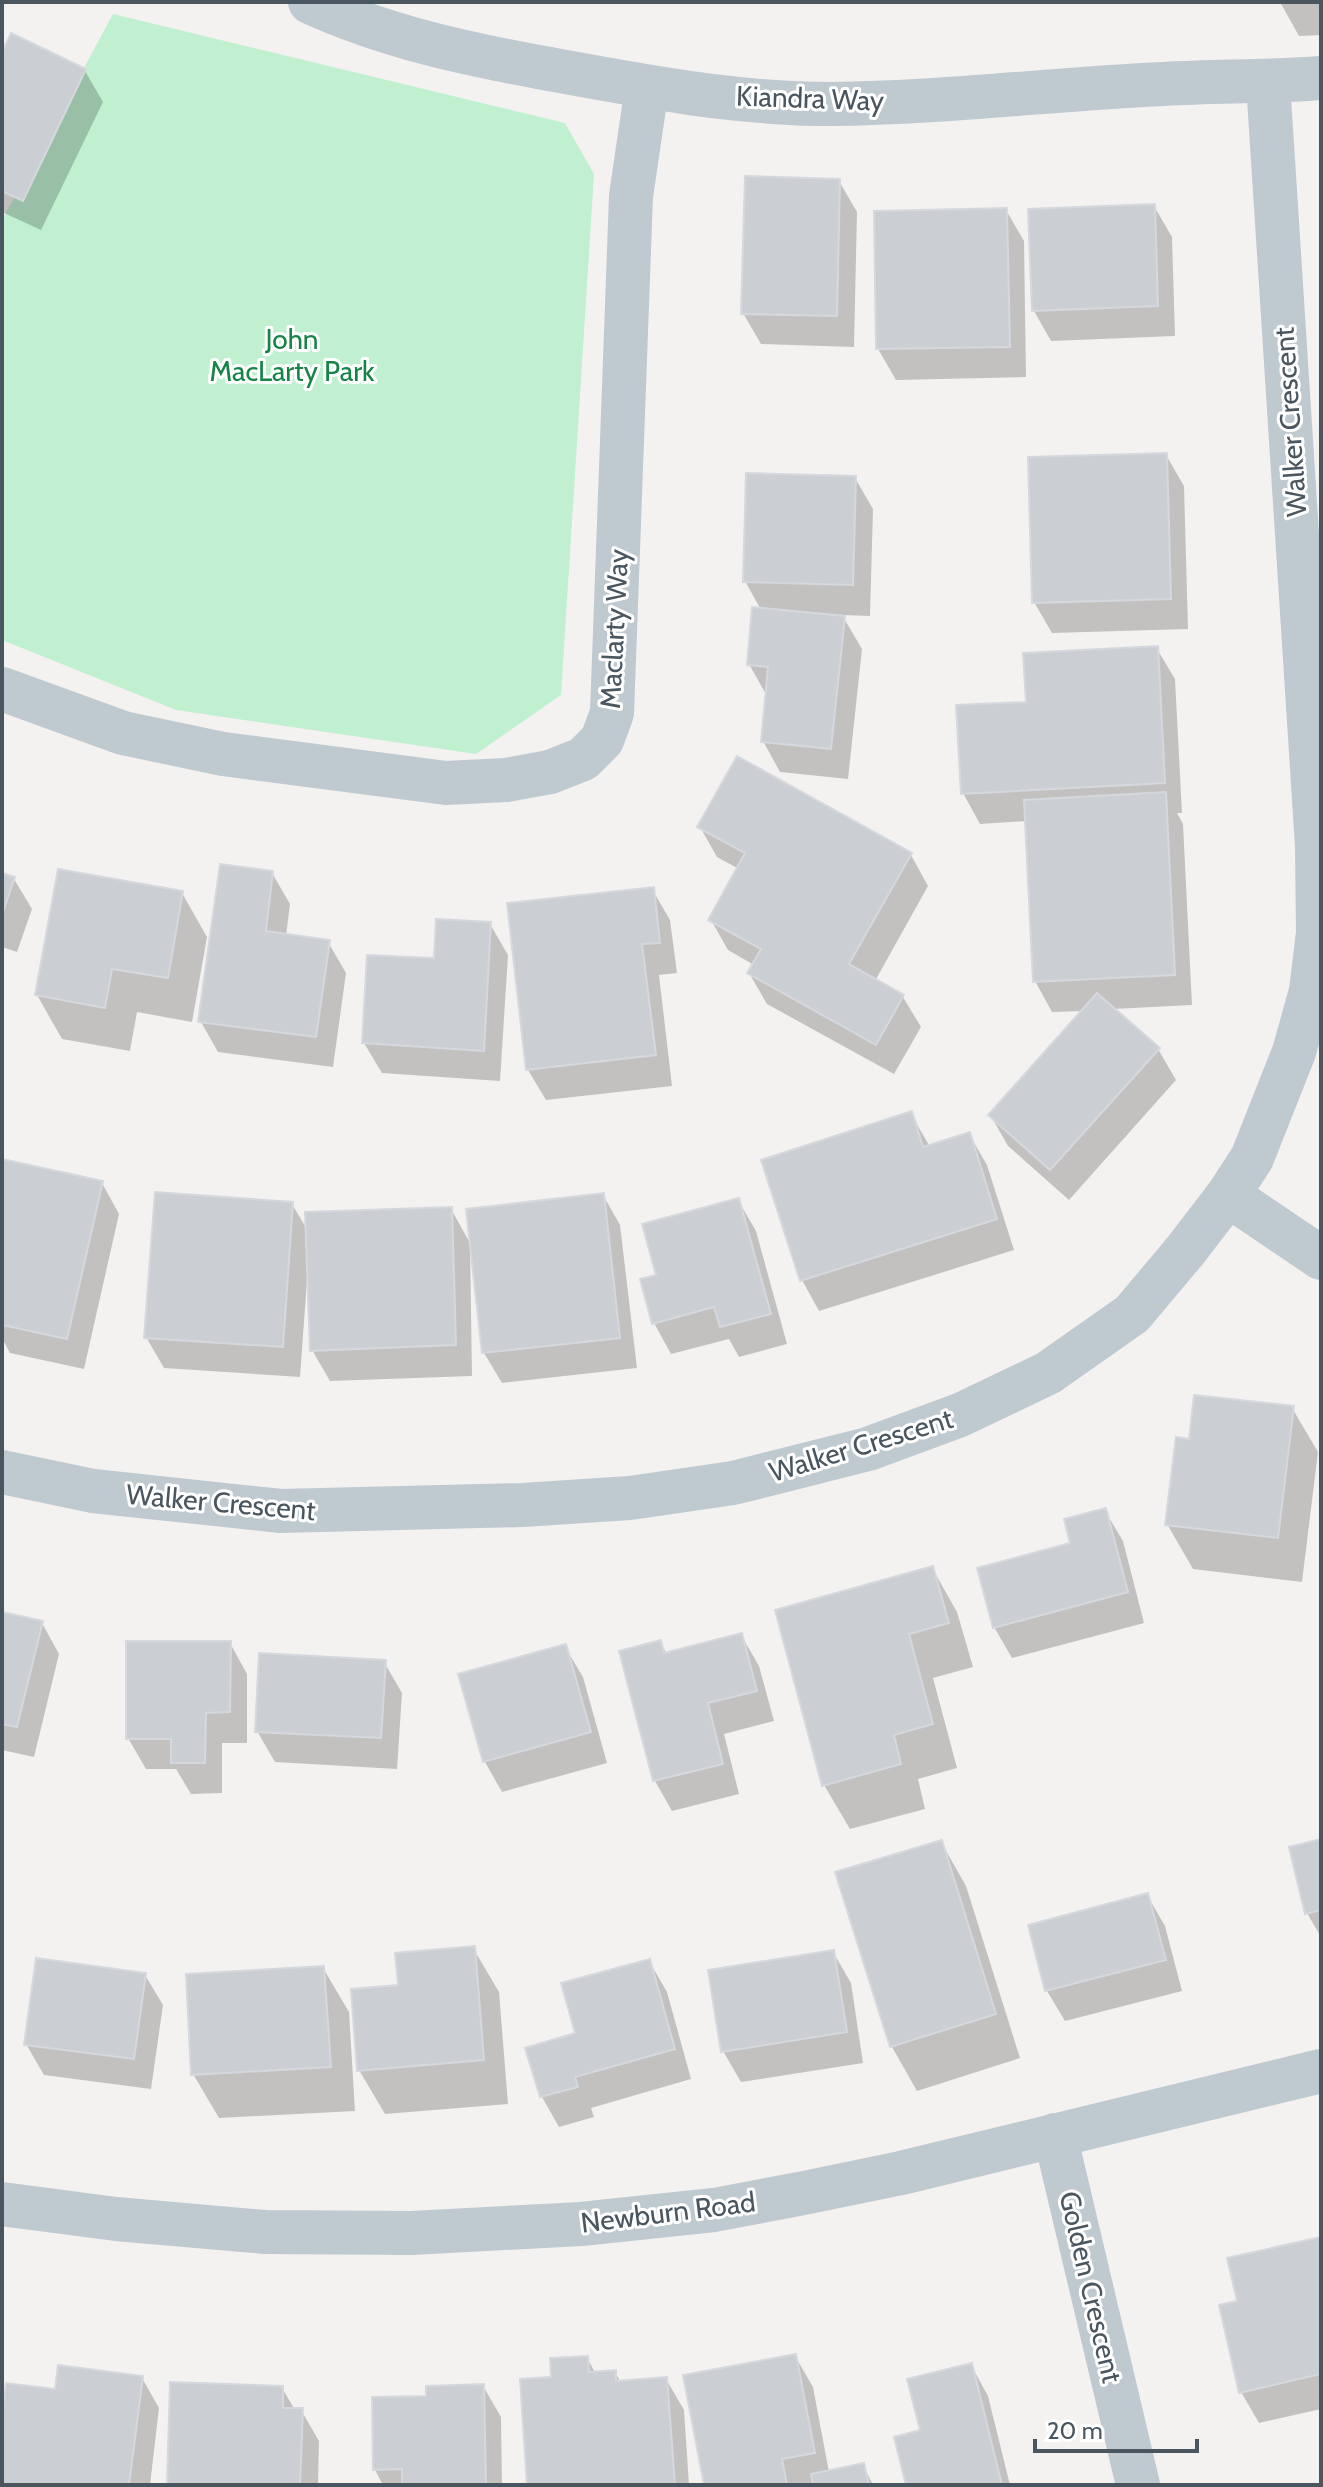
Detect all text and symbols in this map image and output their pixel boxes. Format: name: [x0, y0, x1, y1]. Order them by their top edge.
street label: Kiandra Way: [736, 78, 884, 118]
park label: John MacLarty Park: [209, 322, 375, 388]
street label: Walker Crescent: [1266, 326, 1314, 518]
street label: Maclarty Way: [593, 548, 635, 710]
street label: Walker Crescent: [765, 1401, 957, 1489]
street label: Walker Crescent: [125, 1477, 317, 1527]
street label: Newburn Road: [579, 2184, 757, 2240]
street label: Golden Crescent: [1052, 2188, 1130, 2386]
scale bar: [1035, 2403, 1197, 2453]
text: 20 m: [1047, 2416, 1103, 2445]

